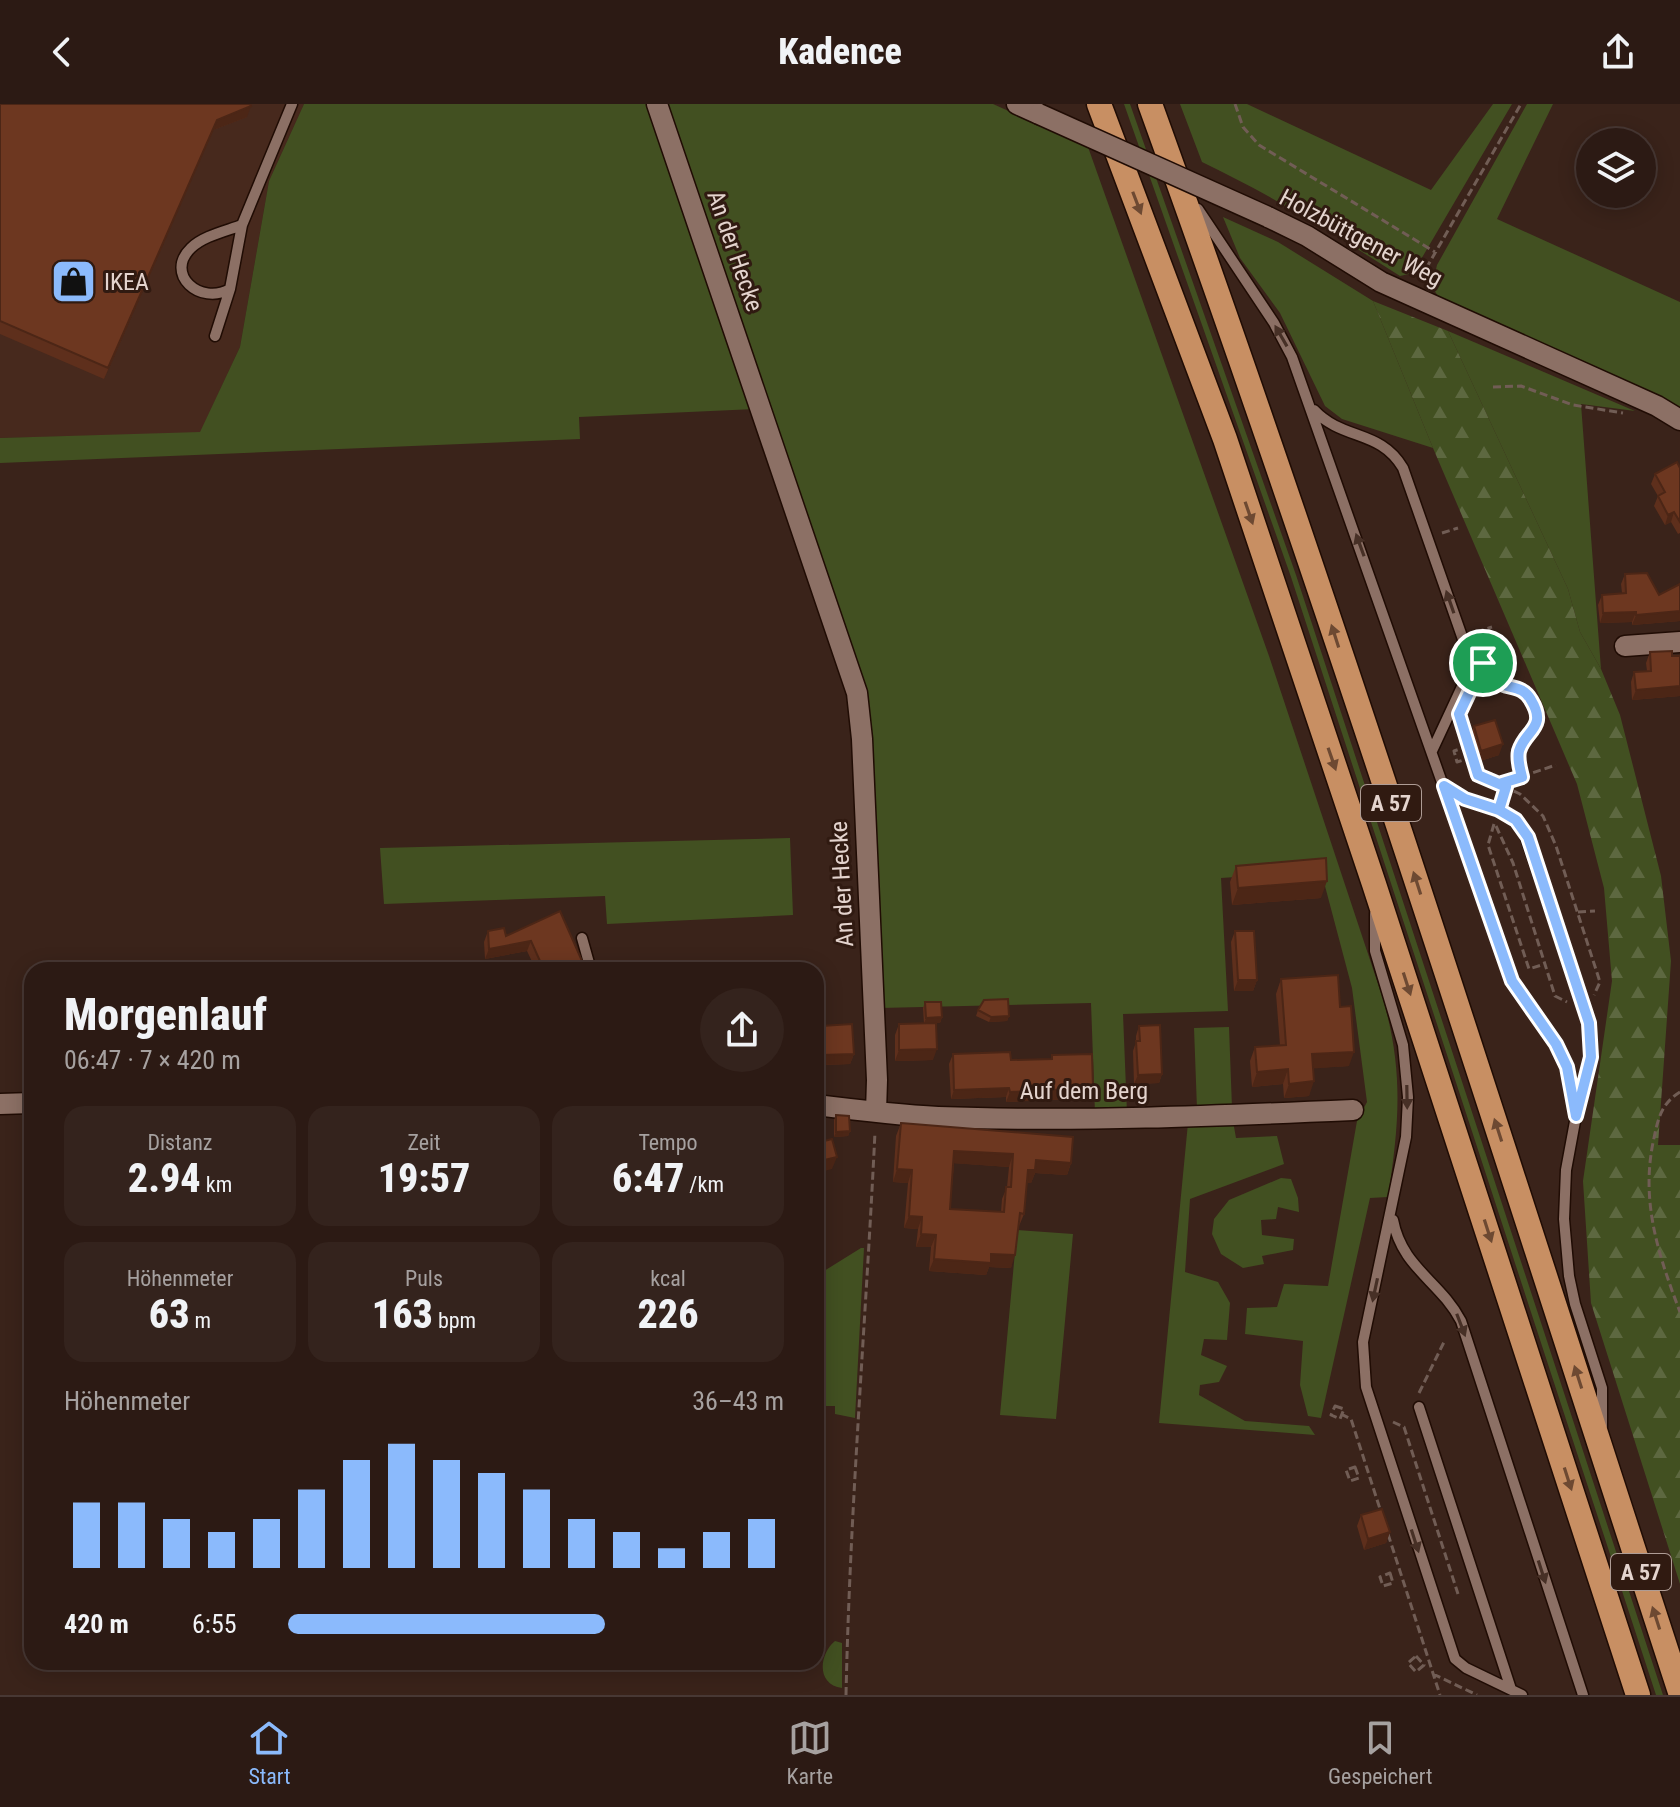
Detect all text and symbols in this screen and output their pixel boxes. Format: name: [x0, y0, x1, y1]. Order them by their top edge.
icon: back: [40, 30, 84, 74]
icon: share: [1596, 30, 1640, 74]
text: Kadence: [778, 31, 902, 73]
map controls: [1576, 128, 1656, 208]
button: layers: [1576, 128, 1656, 208]
street label: Holzbüttgener Weg: [1275, 183, 1447, 293]
street label: An der Hecke: [701, 187, 769, 315]
one-way arrow: [1131, 191, 1143, 215]
shop icon: IKEA: [49, 258, 97, 306]
place label: IKEA: [104, 268, 149, 296]
one-way arrow: [1274, 325, 1288, 347]
one-way arrow: [1244, 501, 1256, 525]
one-way arrow: [1354, 533, 1366, 557]
one-way arrow: [1443, 590, 1456, 614]
one-way arrow: [1328, 624, 1340, 648]
pin: [1449, 629, 1517, 697]
icon: arrive: [1461, 641, 1505, 685]
one-way arrow: [1327, 747, 1339, 771]
road number: A 57: [1361, 785, 1421, 821]
street label: An der Hecke: [825, 820, 859, 948]
one-way arrow: [1411, 871, 1423, 895]
one-way arrow: [1401, 973, 1414, 997]
button: share: [700, 988, 784, 1072]
text: Morgenlauf: [64, 989, 267, 1041]
text: 06:47 · 7 × 420 m: [64, 1045, 241, 1075]
street label: Auf dem Berg: [1020, 1077, 1148, 1105]
one-way arrow: [1401, 1085, 1413, 1110]
one-way arrow: [1492, 1118, 1504, 1142]
text: Distanz: [147, 1130, 213, 1155]
text: Zeit: [407, 1130, 441, 1155]
text: Tempo: [638, 1130, 698, 1155]
text: 2.94: [128, 1155, 201, 1202]
text: 19:57: [378, 1155, 470, 1202]
text: 6:47: [612, 1155, 684, 1202]
text: km: [201, 1172, 232, 1197]
text: /km: [684, 1172, 724, 1197]
one-way arrow: [1482, 1220, 1494, 1244]
text: Höhenmeter: [127, 1266, 233, 1291]
text: Puls: [405, 1266, 443, 1291]
text: kcal: [650, 1266, 686, 1291]
one-way arrow: [1368, 1278, 1381, 1303]
text: 63: [149, 1291, 190, 1338]
text: 163: [372, 1291, 433, 1338]
text: 226: [638, 1291, 699, 1338]
text: m: [190, 1308, 211, 1333]
text: bpm: [433, 1308, 476, 1333]
one-way arrow: [1455, 1313, 1468, 1337]
one-way arrow: [1571, 1365, 1584, 1389]
text: Höhenmeter: [64, 1386, 190, 1416]
text: 36–43 m: [692, 1386, 784, 1416]
one-way arrow: [1562, 1467, 1575, 1491]
one-way arrow: [1409, 1529, 1422, 1553]
road number: A 57: [1611, 1554, 1671, 1590]
one-way arrow: [1537, 1560, 1549, 1584]
one-way arrow: [1649, 1606, 1662, 1630]
text: 420 m: [64, 1609, 129, 1639]
text: 6:55: [192, 1609, 237, 1639]
tab: Start: [247, 1716, 291, 1789]
tab: Karte: [786, 1716, 833, 1789]
tab: Gespeichert: [1328, 1716, 1432, 1789]

